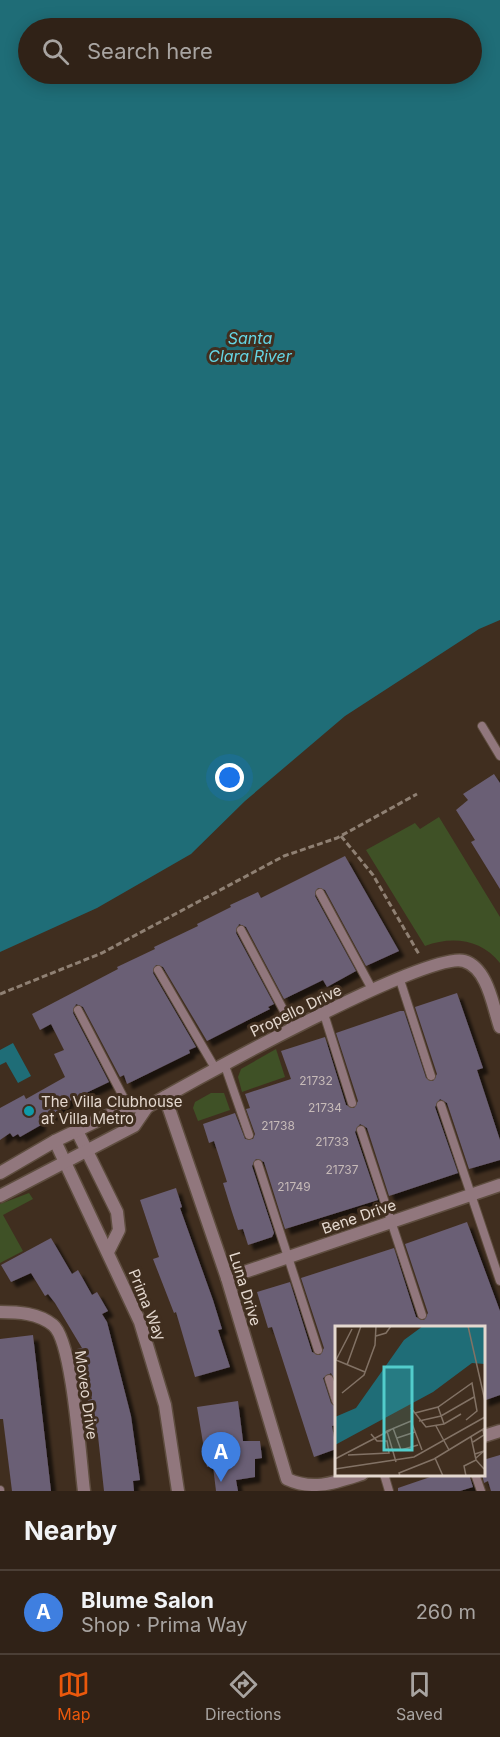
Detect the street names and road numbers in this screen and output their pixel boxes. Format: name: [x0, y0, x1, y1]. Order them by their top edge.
street label: Propello Drive: [247, 980, 345, 1041]
street label: Bene Drive: [319, 1195, 399, 1238]
street label: Luna Drive: [225, 1250, 266, 1328]
street label: Prima Way: [125, 1266, 171, 1344]
street label: Moveo Drive: [71, 1349, 102, 1441]

